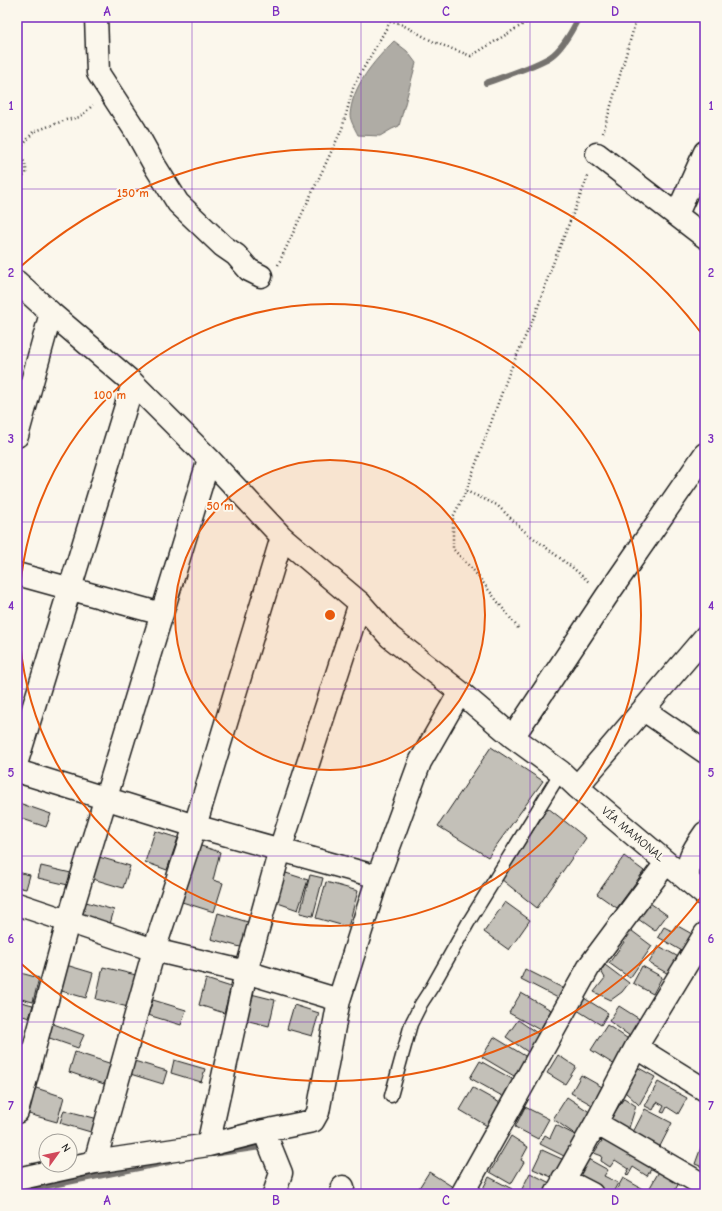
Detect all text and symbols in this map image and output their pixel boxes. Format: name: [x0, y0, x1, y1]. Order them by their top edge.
text: A: [103, 4, 111, 19]
text: B: [272, 4, 280, 19]
text: C: [442, 4, 450, 19]
text: D: [611, 4, 619, 19]
text: 1: [8, 98, 14, 113]
text: 1: [708, 98, 714, 113]
text: 150 m: [117, 186, 149, 200]
text: 2: [8, 265, 14, 280]
text: 2: [708, 265, 714, 280]
text: 100 m: [94, 388, 126, 402]
text: 3: [8, 431, 14, 446]
text: 3: [708, 431, 714, 446]
text: 50 m: [206, 499, 234, 513]
text: 4: [8, 598, 14, 613]
text: 4: [708, 598, 714, 613]
centre of rings: [323, 608, 337, 622]
text: 5: [8, 765, 15, 780]
text: 5: [708, 765, 715, 780]
street label: VÍA MAMONAL: [599, 804, 667, 864]
text: 6: [8, 931, 15, 946]
text: 6: [708, 931, 715, 946]
text: 7: [8, 1098, 14, 1113]
text: 7: [708, 1098, 714, 1113]
north arrow: [38, 1133, 78, 1173]
text: N: [59, 1141, 73, 1154]
text: A: [103, 1193, 111, 1208]
text: B: [272, 1193, 280, 1208]
text: C: [442, 1193, 450, 1208]
text: D: [611, 1193, 619, 1208]

